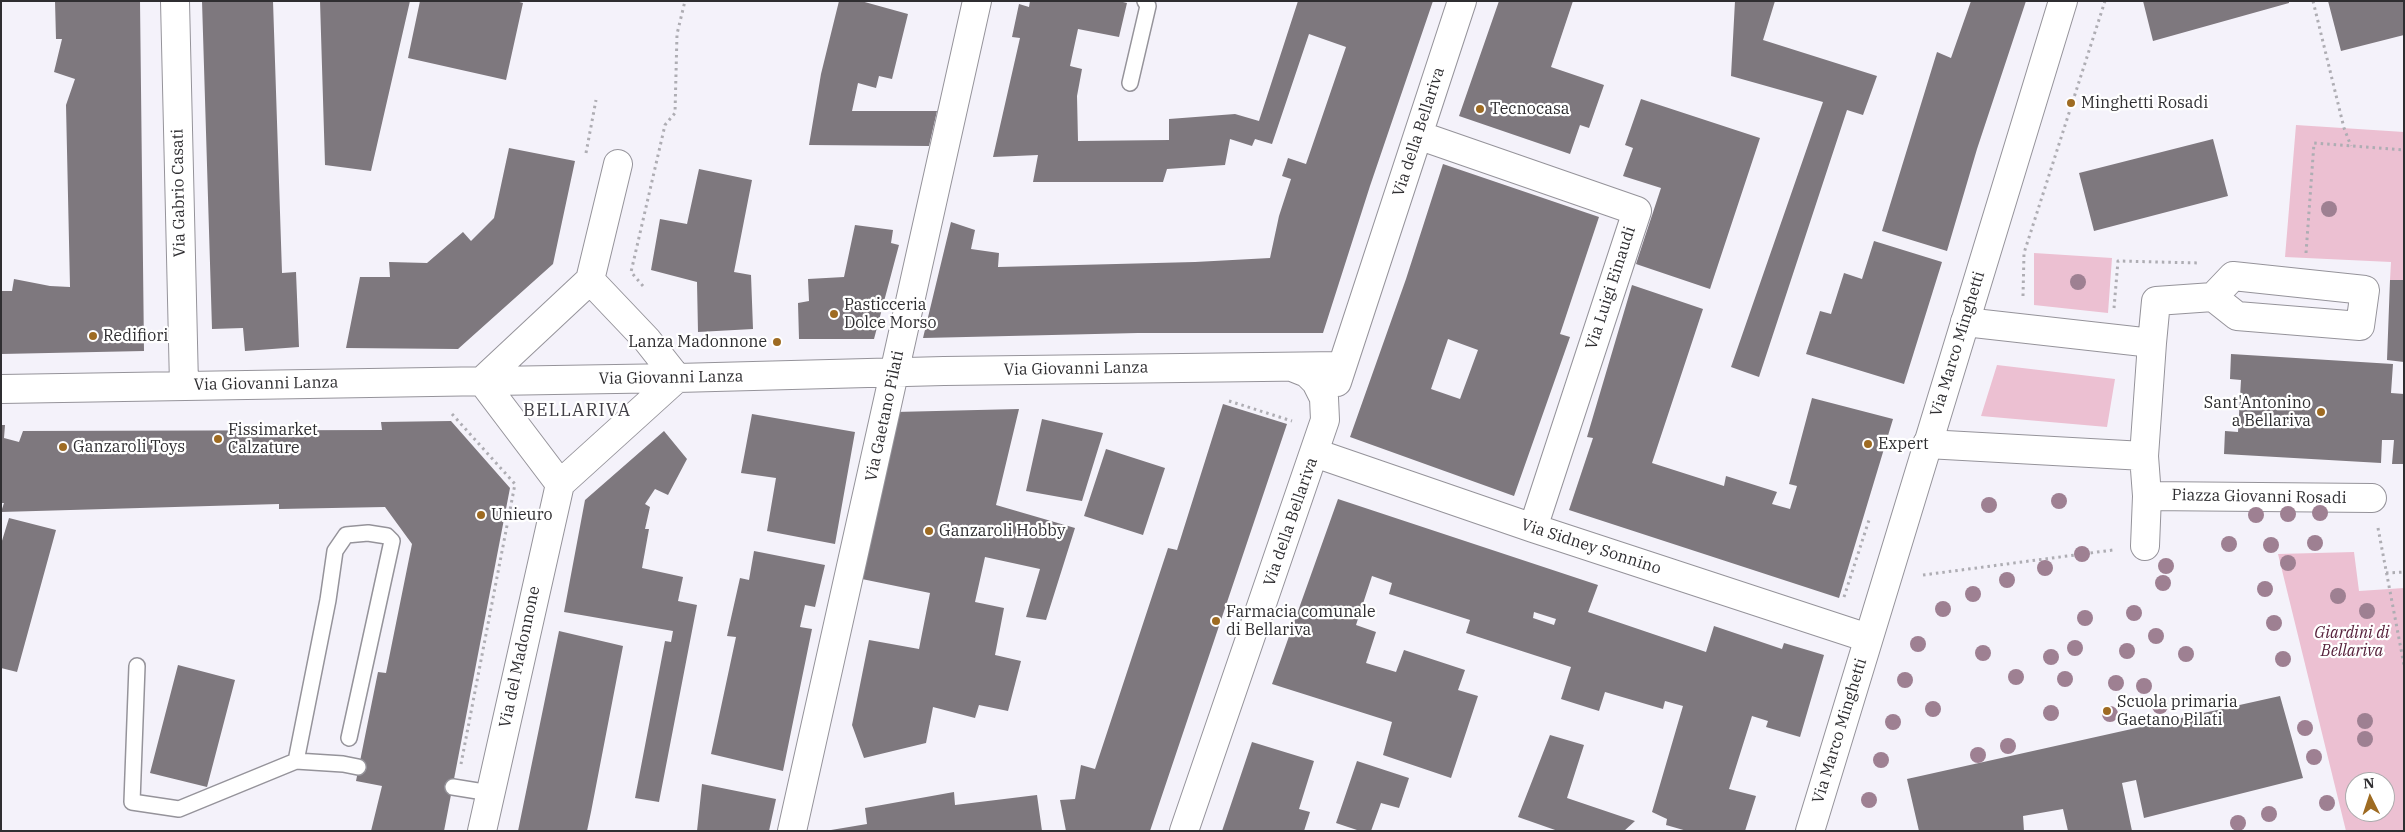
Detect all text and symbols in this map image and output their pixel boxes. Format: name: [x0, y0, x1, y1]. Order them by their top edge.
street label: Via della Bellariva: [1389, 65, 1449, 199]
place label: Minghetti Rosadi: [2081, 93, 2208, 113]
marker: Minghetti Rosadi: [2065, 97, 2077, 109]
place label: Tecnocasa: [1490, 99, 1569, 119]
marker: Tecnocasa: [1474, 103, 1486, 115]
street label: Via Gabrio Casati: [168, 129, 190, 257]
street label: Via Luigi Einaudi: [1582, 224, 1640, 352]
street label: Via Marco Minghetti: [1927, 269, 1989, 419]
place label: Pasticceria Dolce Morso: [844, 295, 936, 333]
marker: Pasticceria Dolce Morso: [828, 308, 840, 320]
place label: Redifiori: [103, 326, 168, 346]
marker: Redifiori: [87, 330, 99, 342]
place label: Lanza Madonnone: [628, 332, 767, 352]
marker: Lanza Madonnone: [771, 336, 783, 348]
street label: Via Gaetano Pilati: [862, 349, 908, 483]
street label: Via Giovanni Lanza: [1003, 358, 1149, 380]
street label: Via Giovanni Lanza: [598, 367, 744, 389]
street label: Via Giovanni Lanza: [193, 373, 339, 395]
place label: Sant'Antonino a Bellariva: [2204, 393, 2311, 431]
district label: BELLARIVA: [522, 400, 632, 422]
marker: Sant'Antonino a Bellariva: [2315, 406, 2327, 418]
place label: Fissimarket Calzature: [228, 420, 318, 458]
marker: Fissimarket Calzature: [212, 433, 224, 445]
place label: Expert: [1878, 434, 1929, 454]
place label: Ganzaroli Toys: [73, 437, 185, 457]
marker: Expert: [1862, 438, 1874, 450]
marker: Ganzaroli Toys: [57, 441, 69, 453]
street label: Via della Bellariva: [1260, 455, 1322, 589]
street label: Piazza Giovanni Rosadi: [2171, 486, 2347, 508]
place label: Unieuro: [491, 505, 553, 525]
marker: Unieuro: [475, 509, 487, 521]
street label: Via Sidney Sonnino: [1519, 515, 1663, 579]
place label: Ganzaroli Hobby: [939, 521, 1065, 541]
marker: Ganzaroli Hobby: [923, 525, 935, 537]
street label: Via del Madonnone: [496, 584, 544, 730]
place label: Farmacia comunale di Bellariva: [1226, 602, 1376, 640]
marker: Farmacia comunale di Bellariva: [1210, 615, 1222, 627]
park label: Giardini di Bellariva: [2314, 623, 2390, 661]
street label: Via Marco Minghetti: [1809, 656, 1871, 806]
place label: Scuola primaria Gaetano Pilati: [2117, 692, 2238, 730]
marker: Scuola primaria Gaetano Pilati: [2101, 705, 2113, 717]
north arrow: [2345, 772, 2395, 822]
text: N: [2363, 774, 2375, 792]

